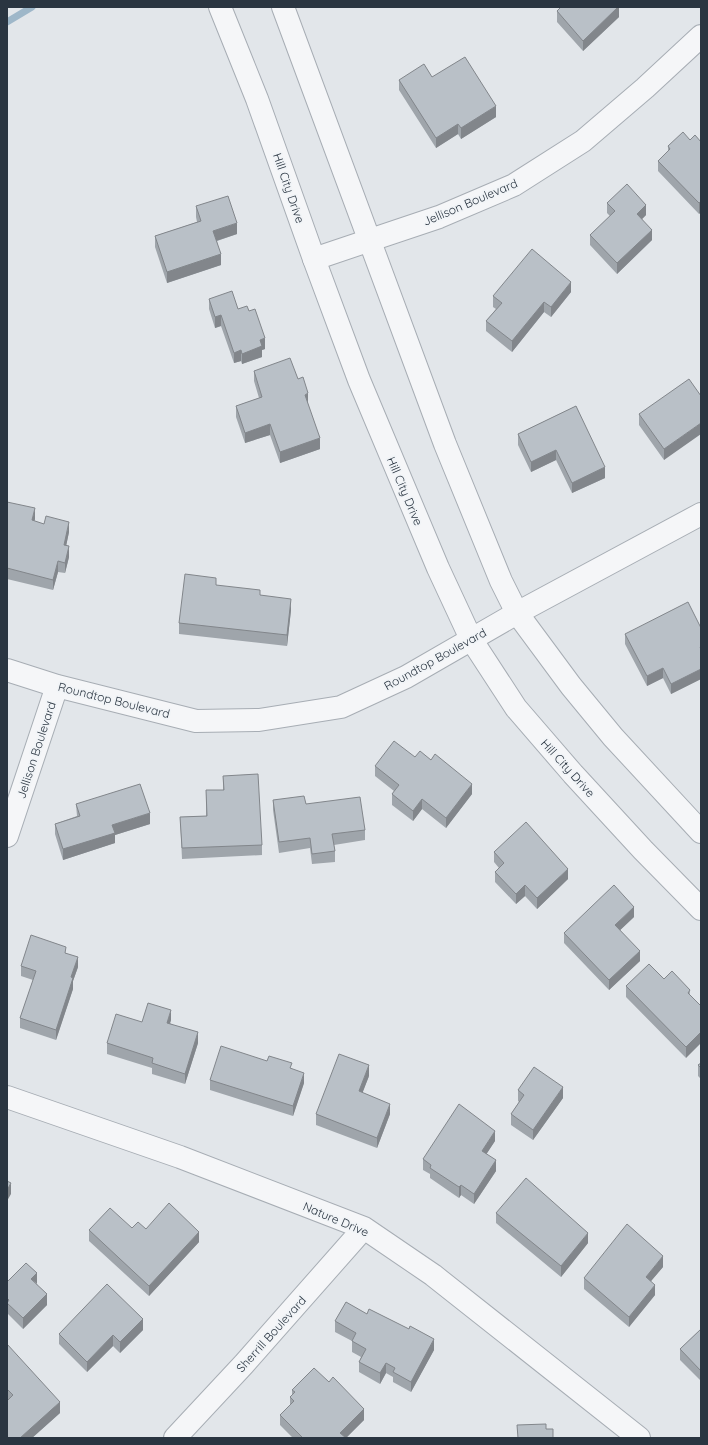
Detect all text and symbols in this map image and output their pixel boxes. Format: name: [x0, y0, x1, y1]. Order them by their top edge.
street label: Hill City Drive: [270, 151, 308, 225]
street label: Jellison Boulevard: [420, 175, 520, 229]
street label: Hill City Drive: [384, 454, 426, 528]
street label: Roundtop Boulevard: [381, 625, 489, 693]
street label: Roundtop Boulevard: [57, 679, 171, 721]
street label: Jellison Boulevard: [13, 700, 59, 800]
street label: Hill City Drive: [538, 736, 598, 800]
street label: Nature Drive: [301, 1198, 371, 1240]
street label: Sherrill Boulevard: [233, 1293, 309, 1375]

